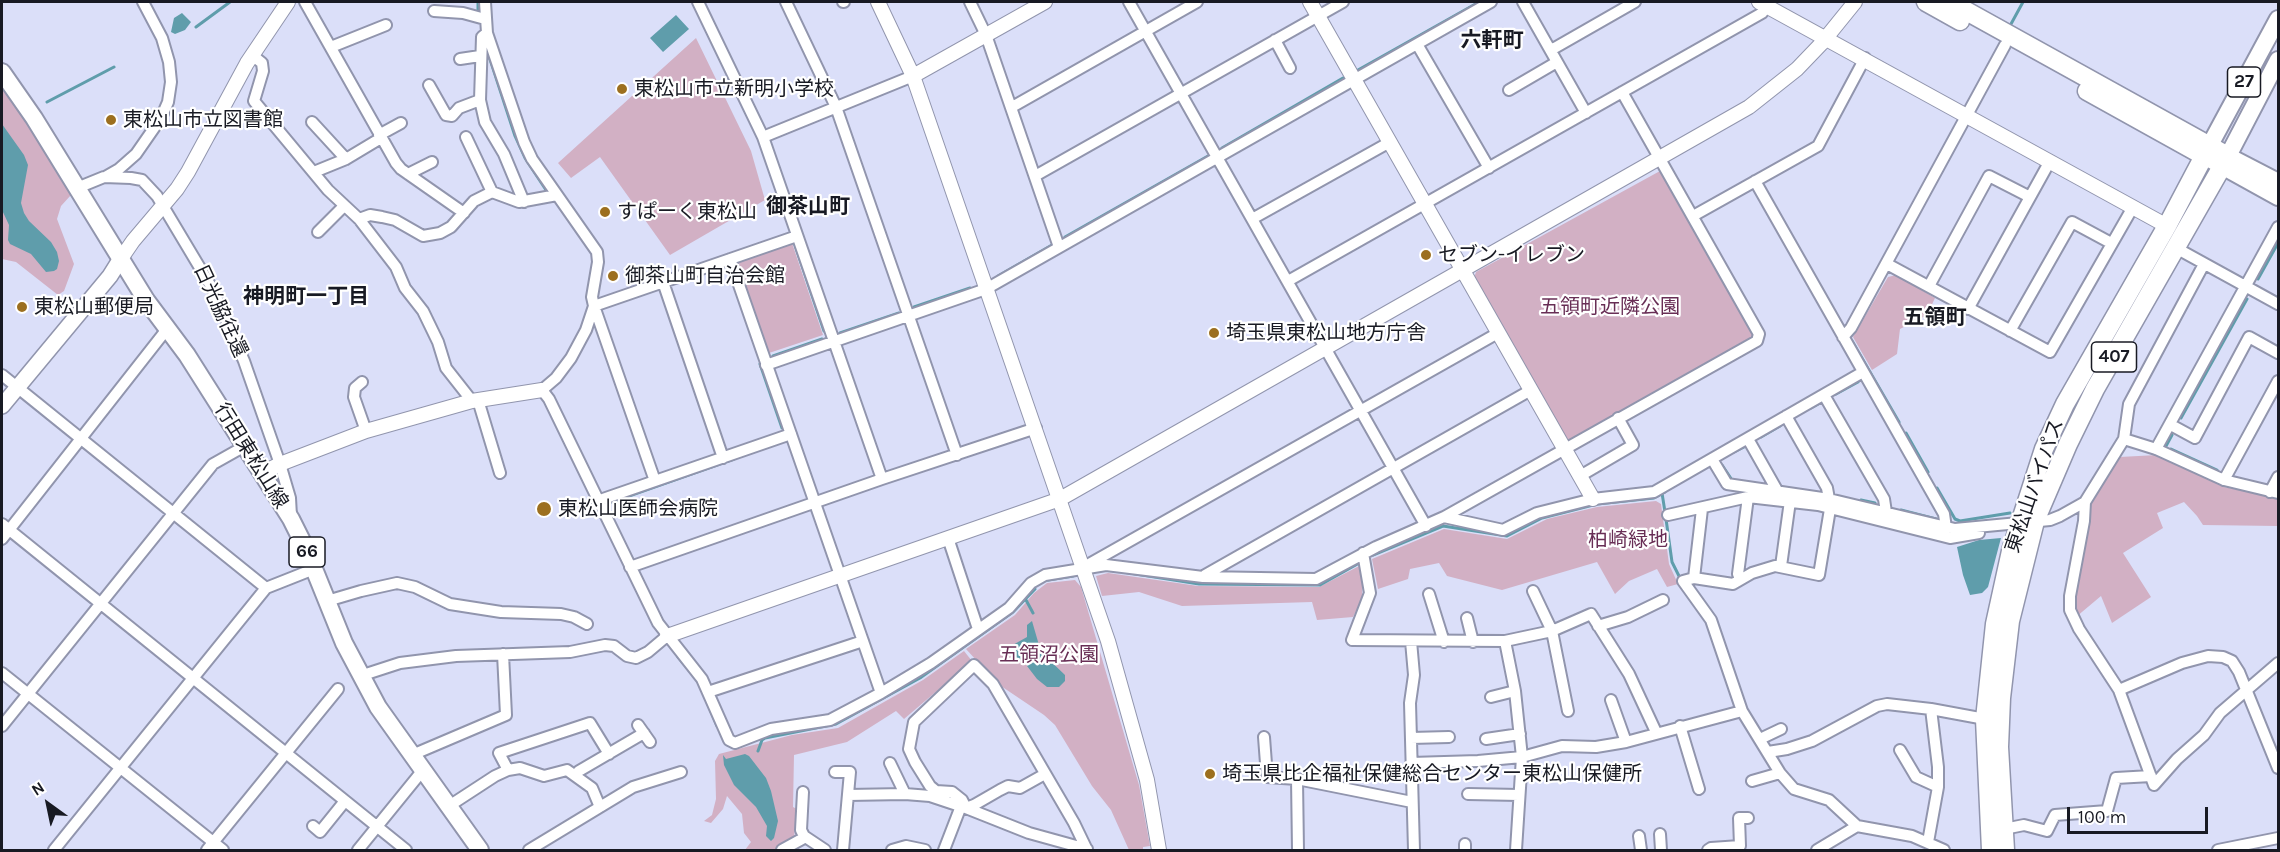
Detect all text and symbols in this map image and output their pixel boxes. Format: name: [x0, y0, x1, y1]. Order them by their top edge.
district label: 六軒町: [1461, 28, 1523, 54]
road number: 27: [2228, 67, 2260, 97]
place label: 東松山市立新明小学校: [634, 77, 834, 101]
marker: 東松山市立新明小学校: [615, 82, 629, 96]
place label: 東松山市立図書館: [123, 108, 283, 132]
marker: 東松山市立図書館: [104, 113, 118, 127]
district label: 御茶山町: [766, 194, 850, 220]
place label: すぱーく東松山: [617, 200, 757, 224]
marker: すぱーく東松山: [598, 205, 612, 219]
place label: セブン-イレブン: [1438, 243, 1585, 267]
marker: セブン-イレブン: [1419, 248, 1433, 262]
street label: 日光脇往還: [188, 261, 252, 361]
place label: 御茶山町自治会館: [625, 264, 785, 288]
marker: 御茶山町自治会館: [606, 269, 620, 283]
district label: 神明町一丁目: [243, 284, 369, 310]
place label: 東松山郵便局: [34, 295, 154, 319]
park label: 五領町近隣公園: [1540, 295, 1680, 319]
marker: 東松山郵便局: [15, 300, 29, 314]
district label: 五領町: [1904, 305, 1966, 331]
place label: 埼玉県東松山地方庁舎: [1226, 321, 1426, 345]
marker: 埼玉県東松山地方庁舎: [1207, 326, 1221, 340]
road number: 407: [2092, 342, 2136, 372]
street label: 行田東松山線: [209, 399, 293, 513]
street label: 東松山バイパス: [2001, 416, 2069, 556]
place label: 東松山医師会病院: [558, 497, 718, 521]
marker: 東松山医師会病院: [535, 500, 553, 518]
park label: 柏崎緑地: [1588, 528, 1668, 552]
road number: 66: [289, 537, 325, 567]
park label: 五領沼公園: [999, 643, 1099, 667]
place label: 埼玉県比企福祉保健総合センター東松山保健所: [1222, 762, 1642, 786]
marker: 埼玉県比企福祉保健総合センター東松山保健所: [1203, 767, 1217, 781]
north arrow: [18, 774, 78, 834]
text: N: [28, 777, 48, 800]
scale bar: [2070, 795, 2211, 833]
text: 100 m: [2078, 806, 2126, 828]

